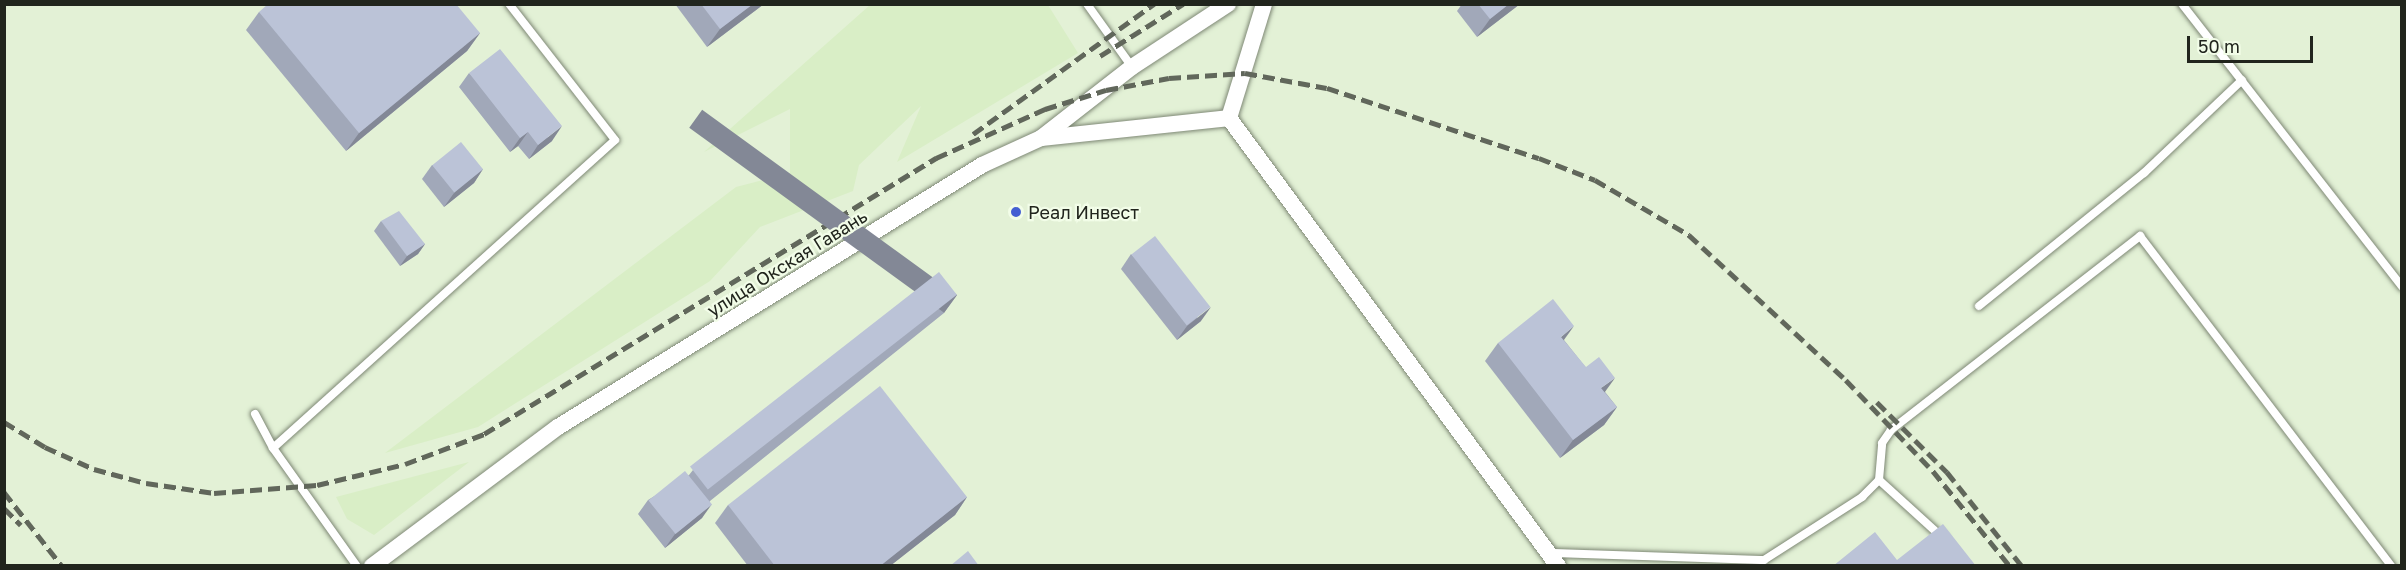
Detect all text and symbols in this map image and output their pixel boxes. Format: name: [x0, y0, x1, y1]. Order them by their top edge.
scale bar: [2190, 24, 2316, 62]
text: 50 m: [2198, 35, 2240, 57]
place label: Реал Инвест: [1028, 201, 1139, 223]
street label: улица Окская Гавань: [703, 205, 871, 321]
marker: Реал Инвест: [1009, 205, 1023, 219]

